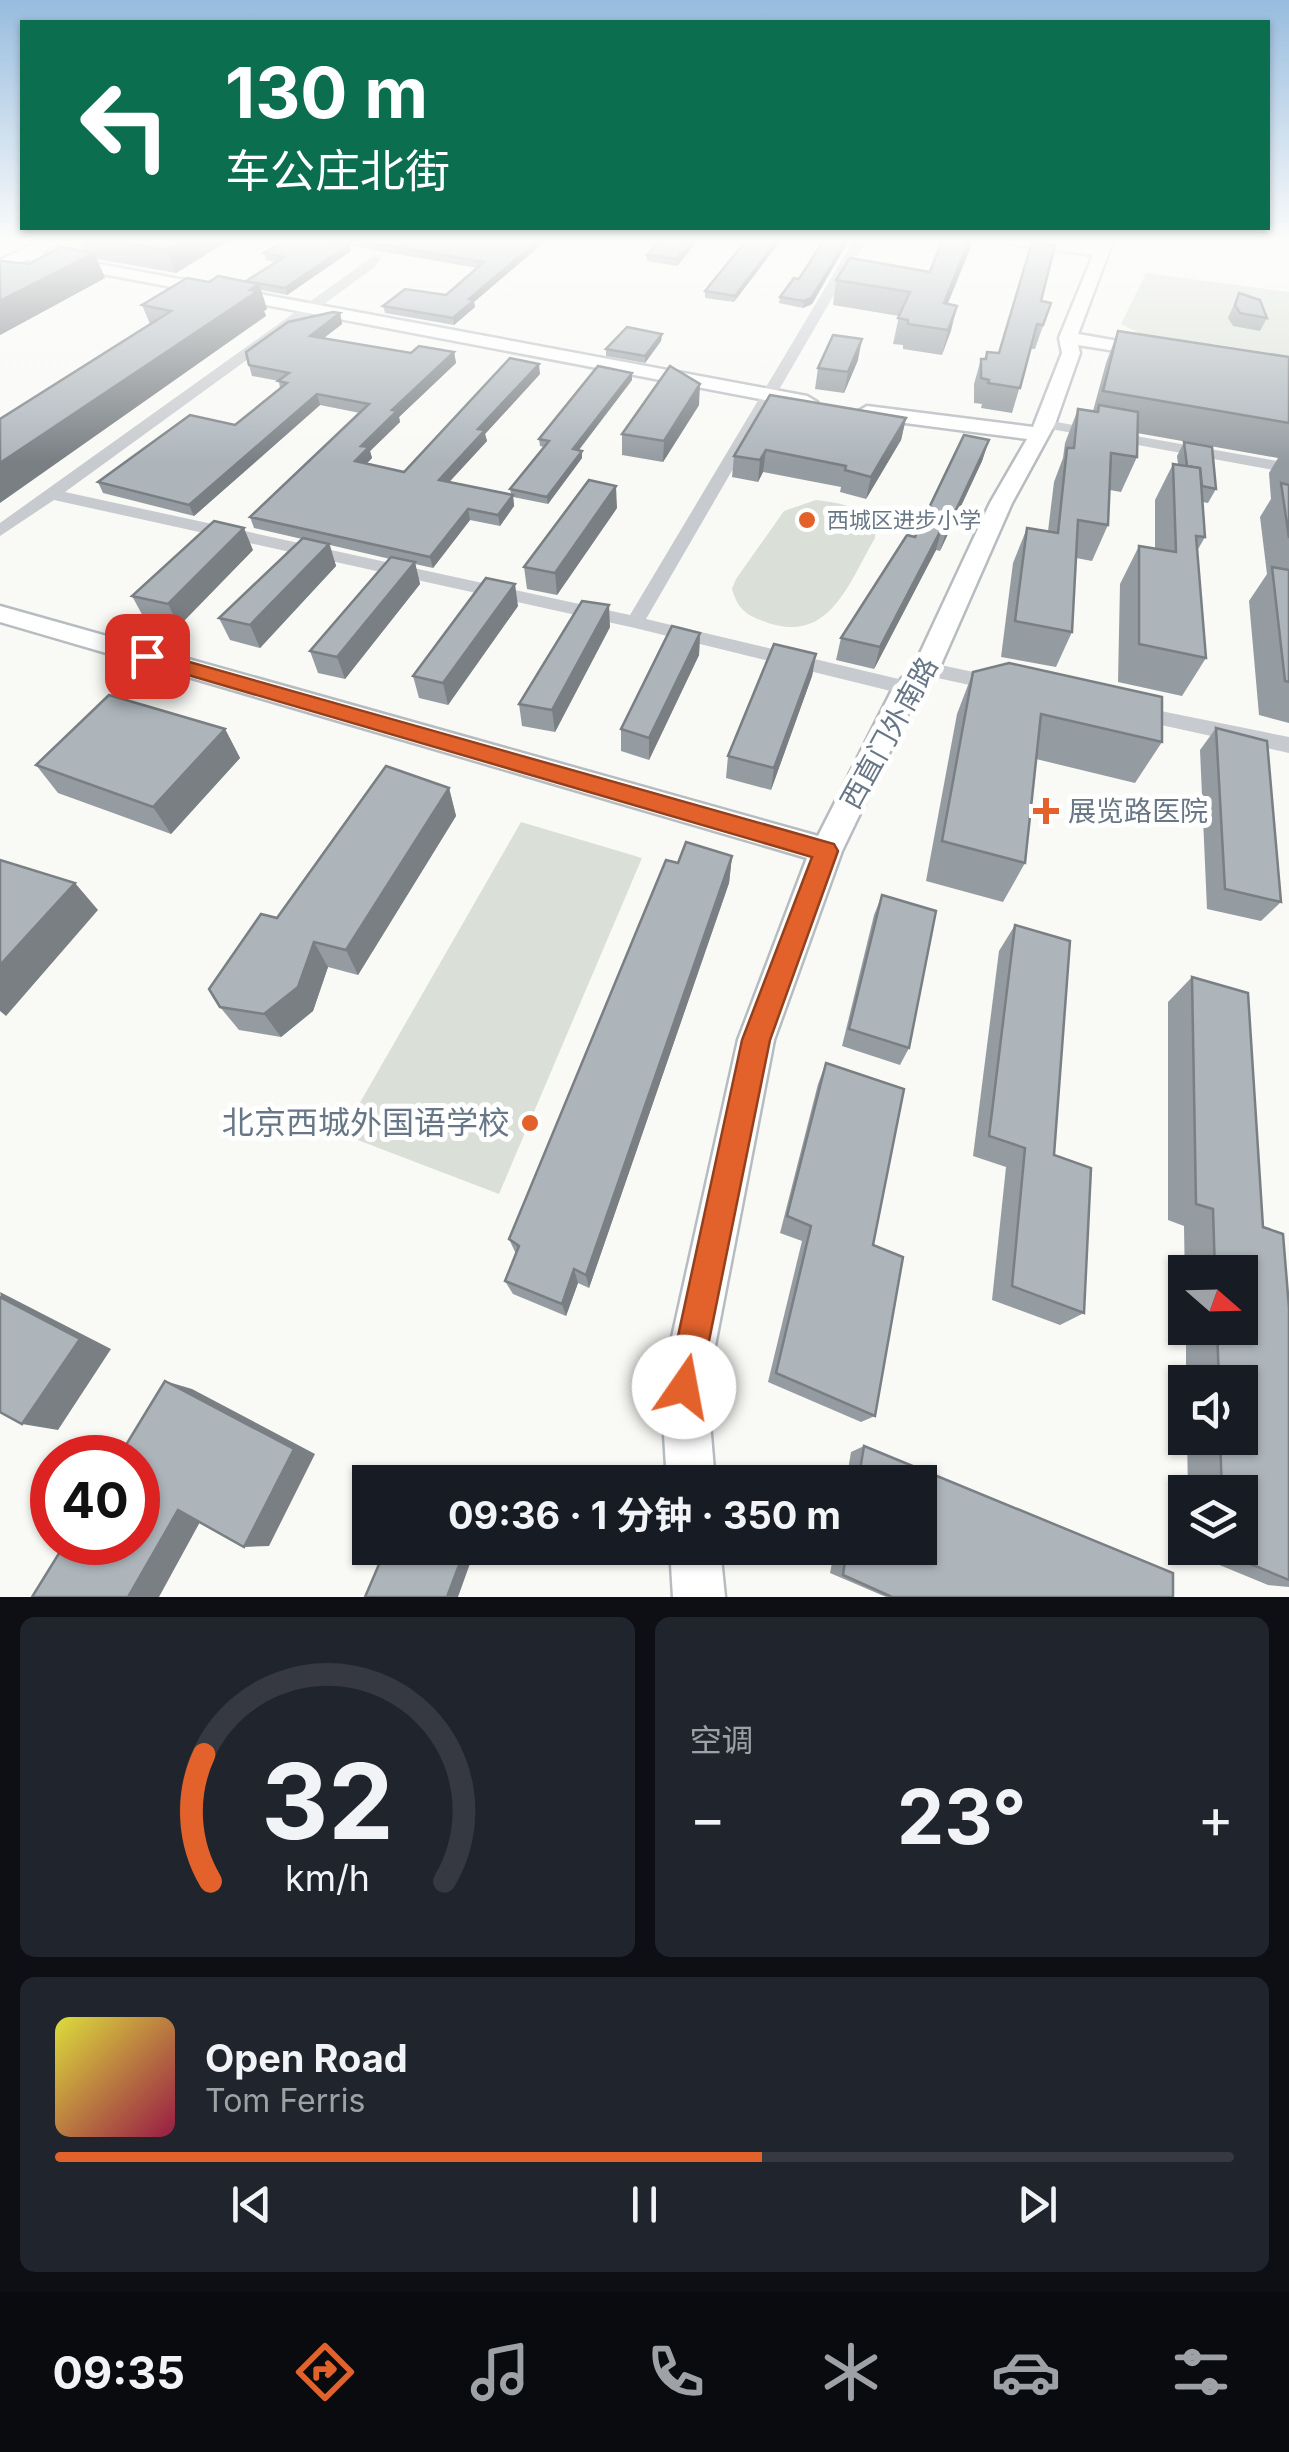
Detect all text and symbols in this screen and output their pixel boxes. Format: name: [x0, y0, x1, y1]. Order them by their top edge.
text: 130 m: [225, 50, 428, 135]
icon: left: [60, 60, 190, 190]
text: 车公庄北街: [225, 143, 450, 198]
place label: 西城区进步小学: [827, 507, 981, 533]
marker: 西城区进步小学: [796, 509, 818, 531]
pin: [105, 614, 190, 699]
icon: arrive: [120, 629, 175, 684]
street label: 西直门外南路: [833, 651, 945, 815]
place label: 展览路医院: [1068, 794, 1208, 828]
marker: 展览路医院: [1033, 798, 1059, 824]
place label: 北京西城外国语学校: [222, 1103, 510, 1142]
marker: 北京西城外国语学校: [519, 1112, 541, 1134]
north arrow: [1168, 1255, 1258, 1345]
map controls: [1168, 1255, 1258, 1565]
position arrow: [632, 1335, 736, 1439]
button: sound: [1168, 1365, 1258, 1455]
speed limit sign: 40: [30, 1435, 160, 1565]
button: layers: [1168, 1475, 1258, 1565]
text: 09:36 · 1 分钟 · 350 m: [448, 1492, 841, 1538]
text: 空调: [690, 1721, 754, 1760]
text: 32: [261, 1738, 394, 1864]
text: 23°: [897, 1771, 1027, 1862]
text: −: [690, 1785, 726, 1851]
text: +: [1198, 1785, 1234, 1851]
text: km/h: [285, 1856, 370, 1900]
text: Open Road: [205, 2035, 408, 2081]
text: Tom Ferris: [205, 2081, 365, 2120]
icon: previous: [224, 2177, 279, 2232]
icon: pause: [617, 2177, 672, 2232]
icon: next: [1010, 2177, 1065, 2232]
icon: directions: [290, 2337, 360, 2407]
icon: music: [465, 2337, 535, 2407]
icon: phone: [641, 2337, 711, 2407]
icon: climate: [816, 2337, 886, 2407]
icon: car: [991, 2337, 1061, 2407]
icon: filters: [1166, 2337, 1236, 2407]
text: 09:35: [53, 2345, 185, 2400]

